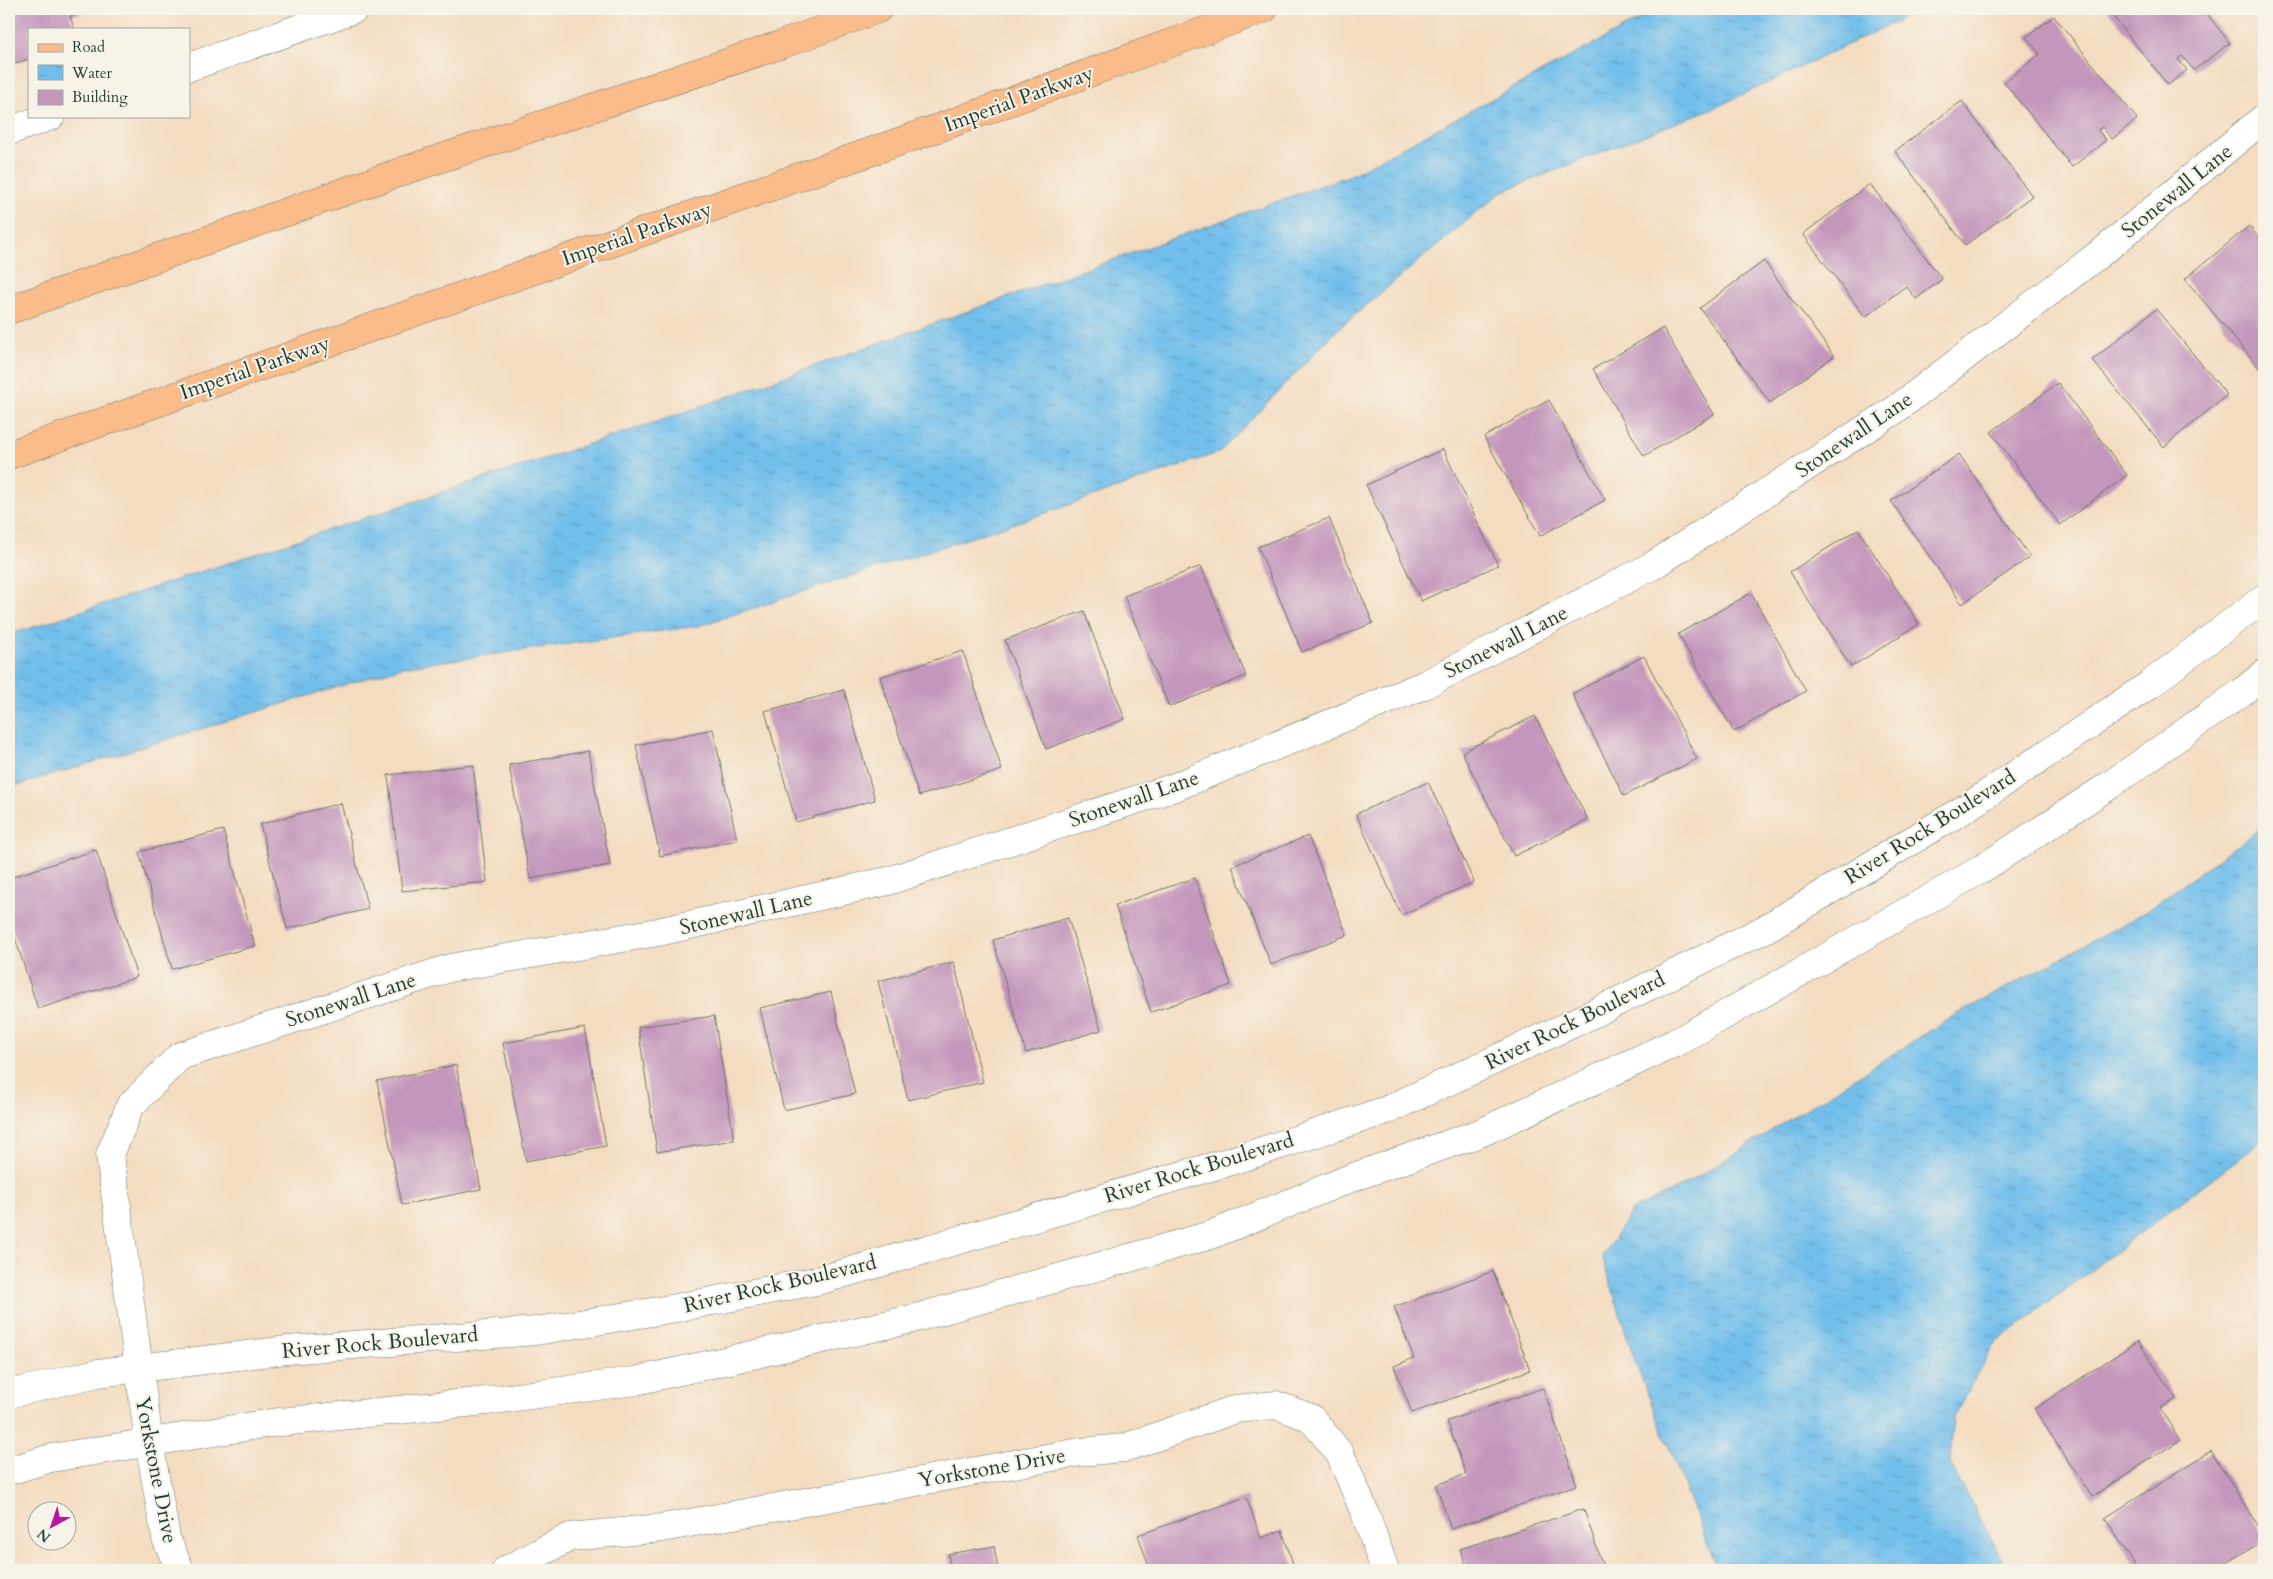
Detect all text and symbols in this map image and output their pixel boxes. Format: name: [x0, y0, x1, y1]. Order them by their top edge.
legend: [28, 28, 190, 118]
text: Road: [72, 37, 105, 57]
street label: Imperial Parkway: [940, 59, 1098, 139]
text: Water: [71, 63, 113, 83]
text: Building: [72, 87, 128, 107]
street label: Stonewall Lane: [2115, 137, 2239, 245]
street label: Imperial Parkway: [558, 195, 716, 273]
street label: Imperial Parkway: [176, 329, 334, 407]
street label: Stonewall Lane: [1790, 385, 1918, 485]
street label: Stonewall Lane: [1439, 598, 1573, 686]
street label: Stonewall Lane: [1065, 763, 1203, 835]
street label: River Rock Boulevard: [1839, 763, 2021, 891]
street label: Stonewall Lane: [677, 884, 815, 942]
street label: Stonewall Lane: [282, 965, 420, 1035]
street label: River Rock Boulevard: [1480, 965, 1670, 1077]
street label: River Rock Boulevard: [1101, 1125, 1297, 1211]
street label: River Rock Boulevard: [681, 1248, 879, 1320]
street label: River Rock Boulevard: [281, 1320, 479, 1366]
street label: Yorkstone Drive: [128, 1394, 184, 1546]
street label: Yorkstone Drive: [916, 1441, 1068, 1495]
north arrow: [28, 1502, 78, 1552]
text: N: [33, 1524, 55, 1547]

